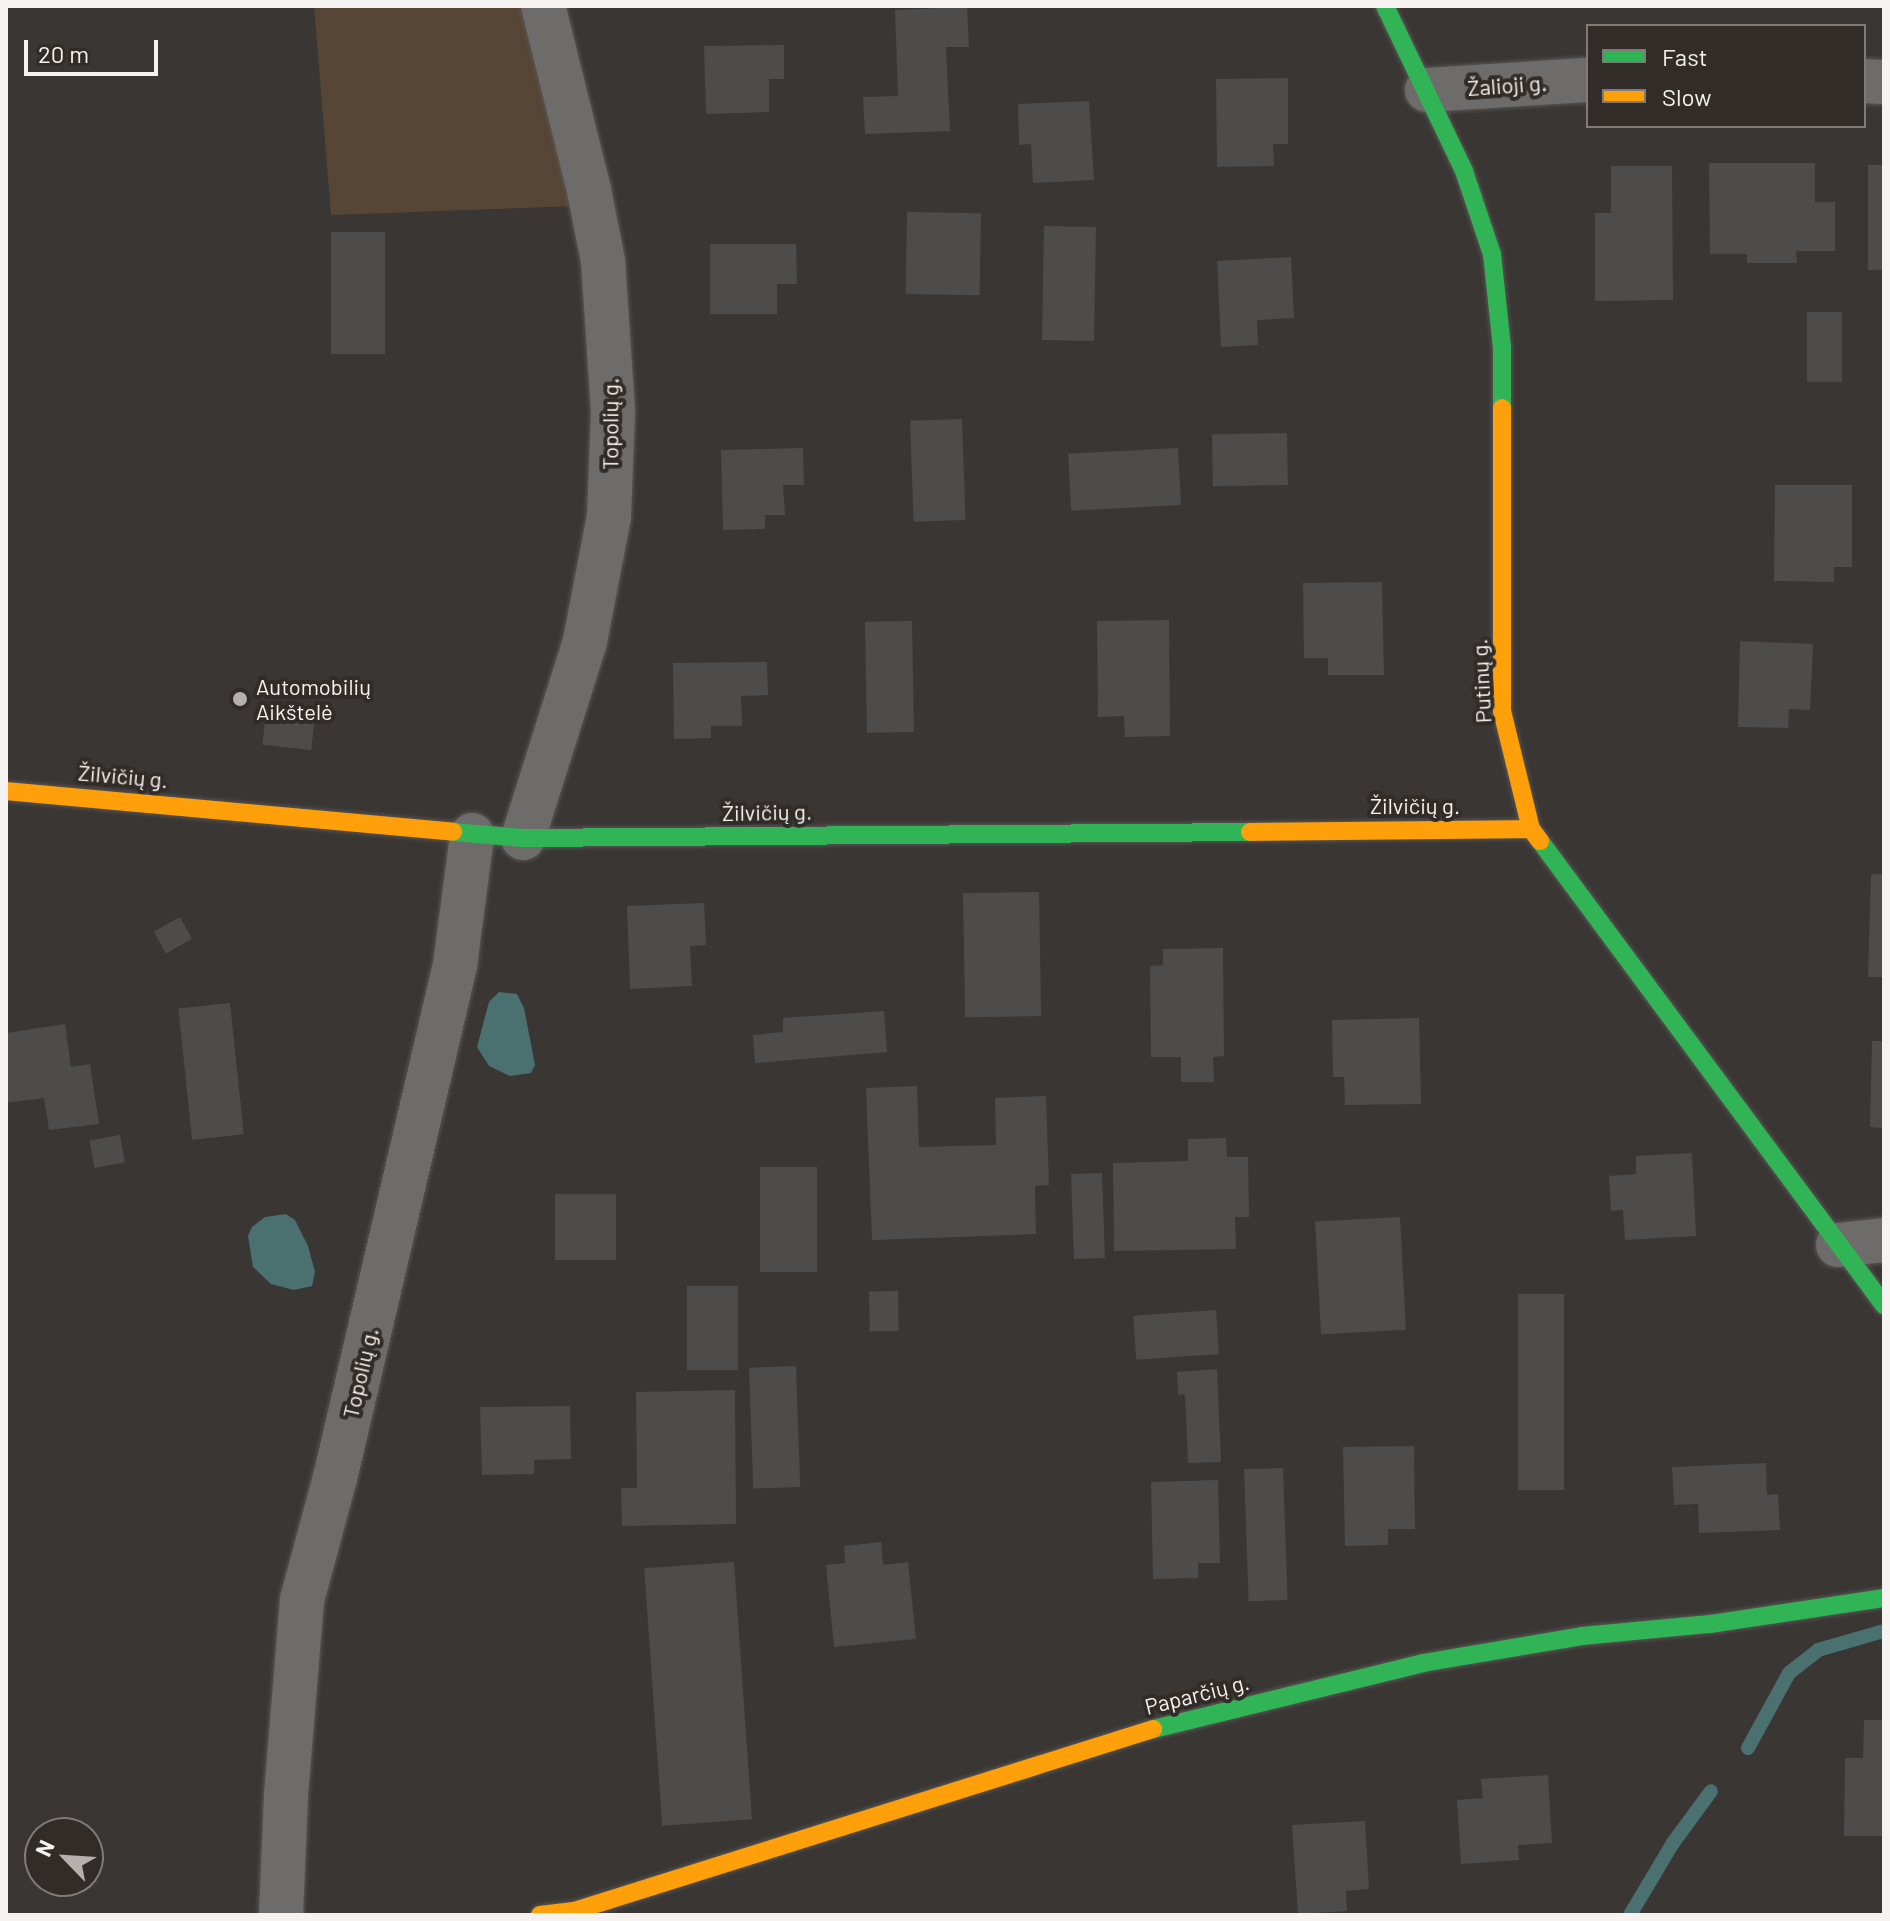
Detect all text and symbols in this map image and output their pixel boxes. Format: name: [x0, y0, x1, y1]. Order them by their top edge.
scale bar: [28, 24, 162, 74]
legend: [1586, 24, 1866, 128]
text: 20 m: [38, 39, 89, 68]
text: Fast: [1662, 42, 1707, 71]
street label: Žalioji g.: [1467, 69, 1547, 101]
text: Slow: [1662, 82, 1711, 111]
street label: Topolių g.: [597, 378, 623, 470]
street label: Putinų g.: [1466, 638, 1496, 724]
place label: Automobilių Aikštelė: [256, 673, 371, 724]
marker: Automobilių Aikštelė: [231, 690, 249, 708]
street label: Žilvičių g.: [77, 759, 169, 793]
street label: Žilvičių g.: [1370, 793, 1460, 819]
street label: Žilvičių g.: [722, 798, 812, 826]
street label: Topolių g.: [337, 1325, 383, 1421]
street label: Paparčių g.: [1142, 1668, 1252, 1720]
north arrow: [24, 1817, 104, 1897]
text: N: [29, 1836, 59, 1860]

